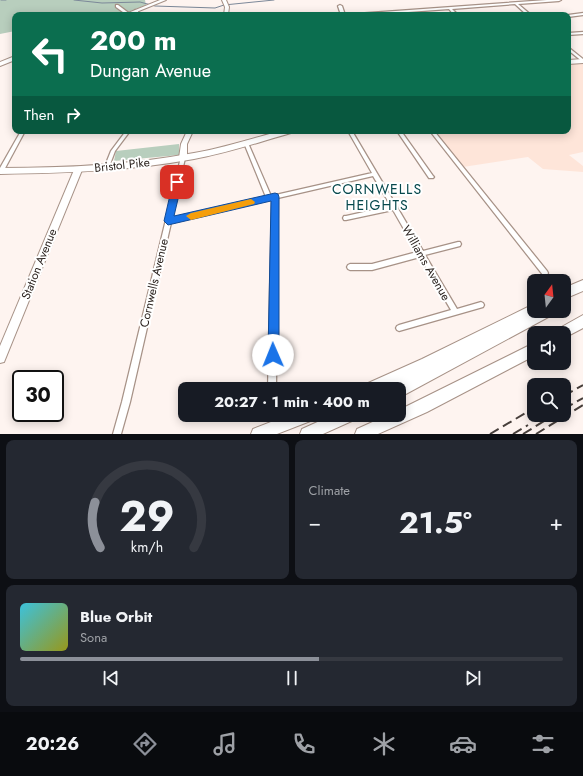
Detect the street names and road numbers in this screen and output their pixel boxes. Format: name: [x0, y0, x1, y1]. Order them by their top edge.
street label: Bristol Pike: [93, 153, 151, 177]
street label: Williams Avenue: [397, 222, 455, 304]
street label: Station Avenue: [17, 226, 61, 302]
street label: Cornwells Avenue: [135, 237, 173, 329]

